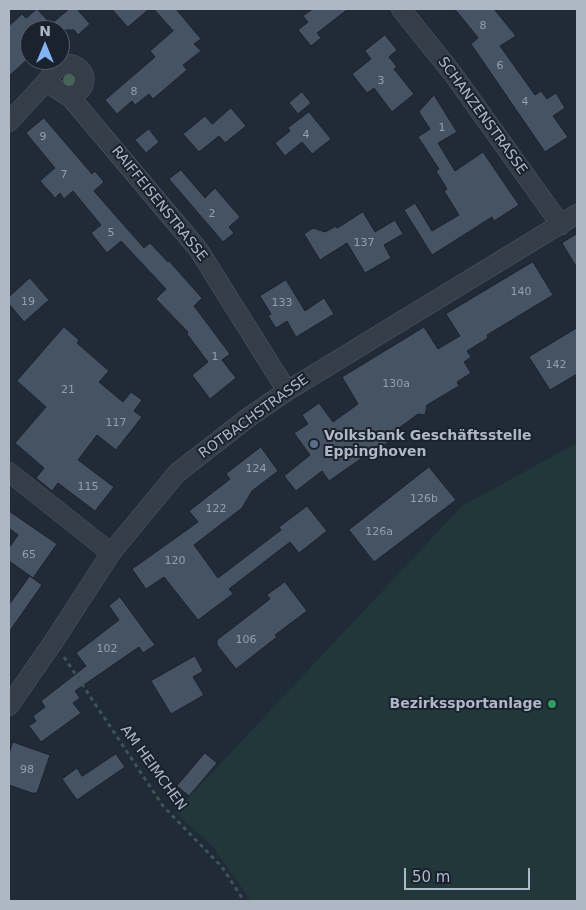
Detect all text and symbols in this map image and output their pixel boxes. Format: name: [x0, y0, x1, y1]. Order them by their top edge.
house number: 8: [480, 19, 486, 33]
north arrow: [20, 20, 70, 70]
text: N: [39, 23, 51, 39]
street label: SCHANZENSTRASSE: [434, 54, 530, 178]
house number: 6: [497, 59, 503, 73]
house number: 3: [378, 74, 384, 88]
house number: 8: [131, 85, 137, 99]
house number: 4: [522, 95, 528, 109]
house number: 1: [439, 121, 445, 135]
house number: 4: [303, 128, 309, 142]
house number: 9: [40, 130, 46, 144]
street label: RAIFFEISENSTRASSE: [107, 143, 211, 265]
house number: 7: [61, 168, 67, 182]
house number: 2: [209, 207, 215, 221]
house number: 5: [108, 226, 114, 240]
house number: 137: [354, 236, 374, 250]
house number: 140: [511, 285, 531, 299]
house number: 19: [21, 295, 35, 309]
house number: 133: [272, 296, 292, 310]
house number: 1: [212, 350, 218, 364]
house number: 142: [546, 358, 566, 372]
street label: ROTBACHSTRASSE: [196, 372, 312, 462]
house number: 130a: [382, 377, 410, 391]
house number: 21: [61, 383, 75, 397]
house number: 117: [106, 416, 126, 430]
place label: Volksbank Geschäftsstelle Eppinghoven: [324, 428, 532, 461]
marker: Volksbank Geschäftsstelle Eppinghoven: [308, 438, 320, 450]
house number: 124: [246, 462, 266, 476]
house number: 115: [78, 480, 98, 494]
house number: 126b: [410, 492, 438, 506]
house number: 122: [206, 502, 226, 516]
house number: 126a: [365, 525, 393, 539]
house number: 65: [22, 548, 36, 562]
house number: 120: [165, 554, 185, 568]
house number: 106: [236, 633, 256, 647]
house number: 102: [97, 642, 117, 656]
place label: Bezirkssportanlage: [390, 696, 542, 712]
marker: Bezirkssportanlage: [546, 698, 558, 710]
street label: AM HEIMCHEN: [116, 722, 190, 814]
house number: 98: [20, 763, 34, 777]
scale bar: [406, 858, 532, 890]
text: 50 m: [412, 868, 450, 886]

